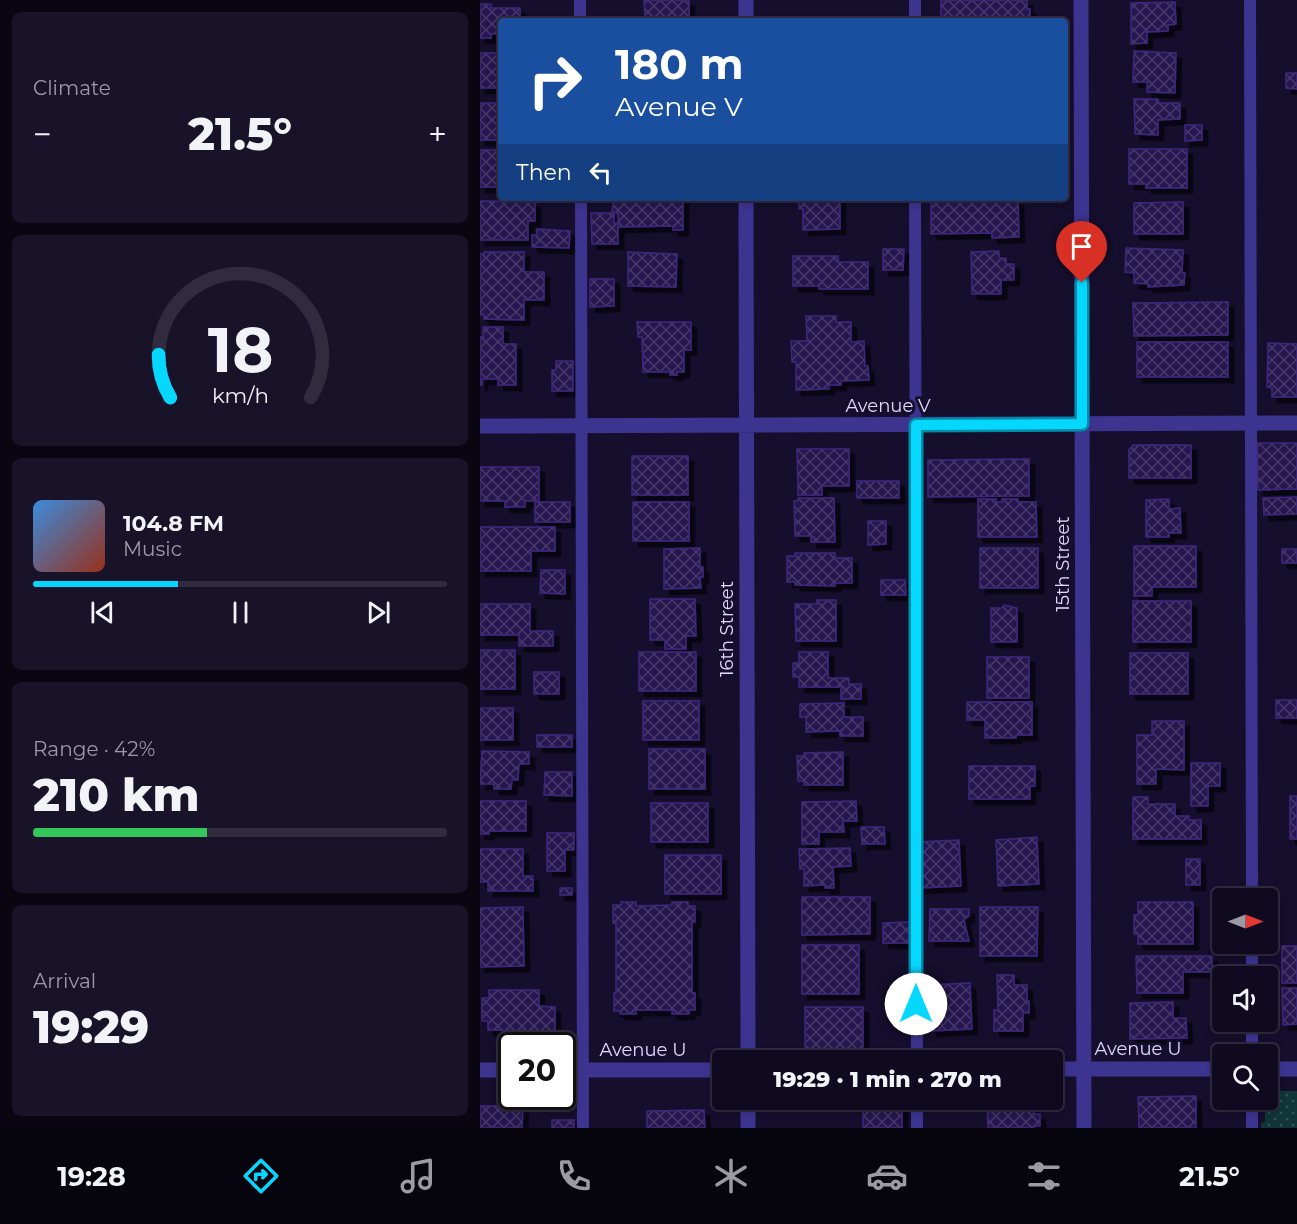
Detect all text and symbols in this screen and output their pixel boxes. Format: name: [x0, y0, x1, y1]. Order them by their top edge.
text: 180 m: [615, 38, 744, 90]
icon: right: [516, 42, 594, 120]
text: Climate: [33, 76, 111, 100]
text: Avenue V: [615, 90, 743, 123]
text: 21.5°: [188, 106, 292, 161]
text: −: [33, 114, 52, 154]
text: +: [428, 114, 447, 154]
icon: left: [584, 156, 617, 189]
text: Then: [516, 159, 572, 186]
pin: [1056, 221, 1107, 283]
icon: arrive: [1065, 230, 1098, 263]
text: 18: [207, 312, 273, 388]
text: km/h: [211, 382, 269, 408]
street label: Avenue V: [845, 395, 931, 417]
text: 104.8 FM: [123, 510, 224, 537]
street label: 15th Street: [1052, 516, 1074, 612]
text: Music: [123, 537, 182, 561]
street label: 16th Street: [716, 581, 738, 677]
icon: previous: [86, 596, 119, 629]
icon: pause: [224, 596, 257, 629]
icon: next: [362, 596, 395, 629]
text: Range · 42%: [33, 737, 155, 761]
text: 210 km: [33, 767, 200, 822]
north arrow: [1212, 888, 1278, 954]
map controls: [1212, 888, 1278, 1110]
button: sound: [1212, 966, 1278, 1032]
text: Arrival: [33, 969, 96, 993]
position arrow: [884, 972, 948, 1036]
text: 19:29: [33, 999, 149, 1054]
speed limit sign: 20: [498, 1032, 576, 1110]
street label: Avenue U: [1095, 1038, 1181, 1060]
street label: Avenue U: [600, 1039, 686, 1061]
button: search: [1212, 1044, 1278, 1110]
text: 19:29 · 1 min · 270 m: [773, 1066, 1002, 1093]
icon: directions: [240, 1155, 282, 1197]
icon: music: [397, 1155, 439, 1197]
icon: phone: [553, 1155, 595, 1197]
icon: climate: [710, 1155, 752, 1197]
icon: car: [866, 1155, 908, 1197]
icon: filters: [1023, 1155, 1065, 1197]
text: 19:28: [57, 1160, 126, 1193]
text: 21.5°: [1179, 1160, 1240, 1193]

